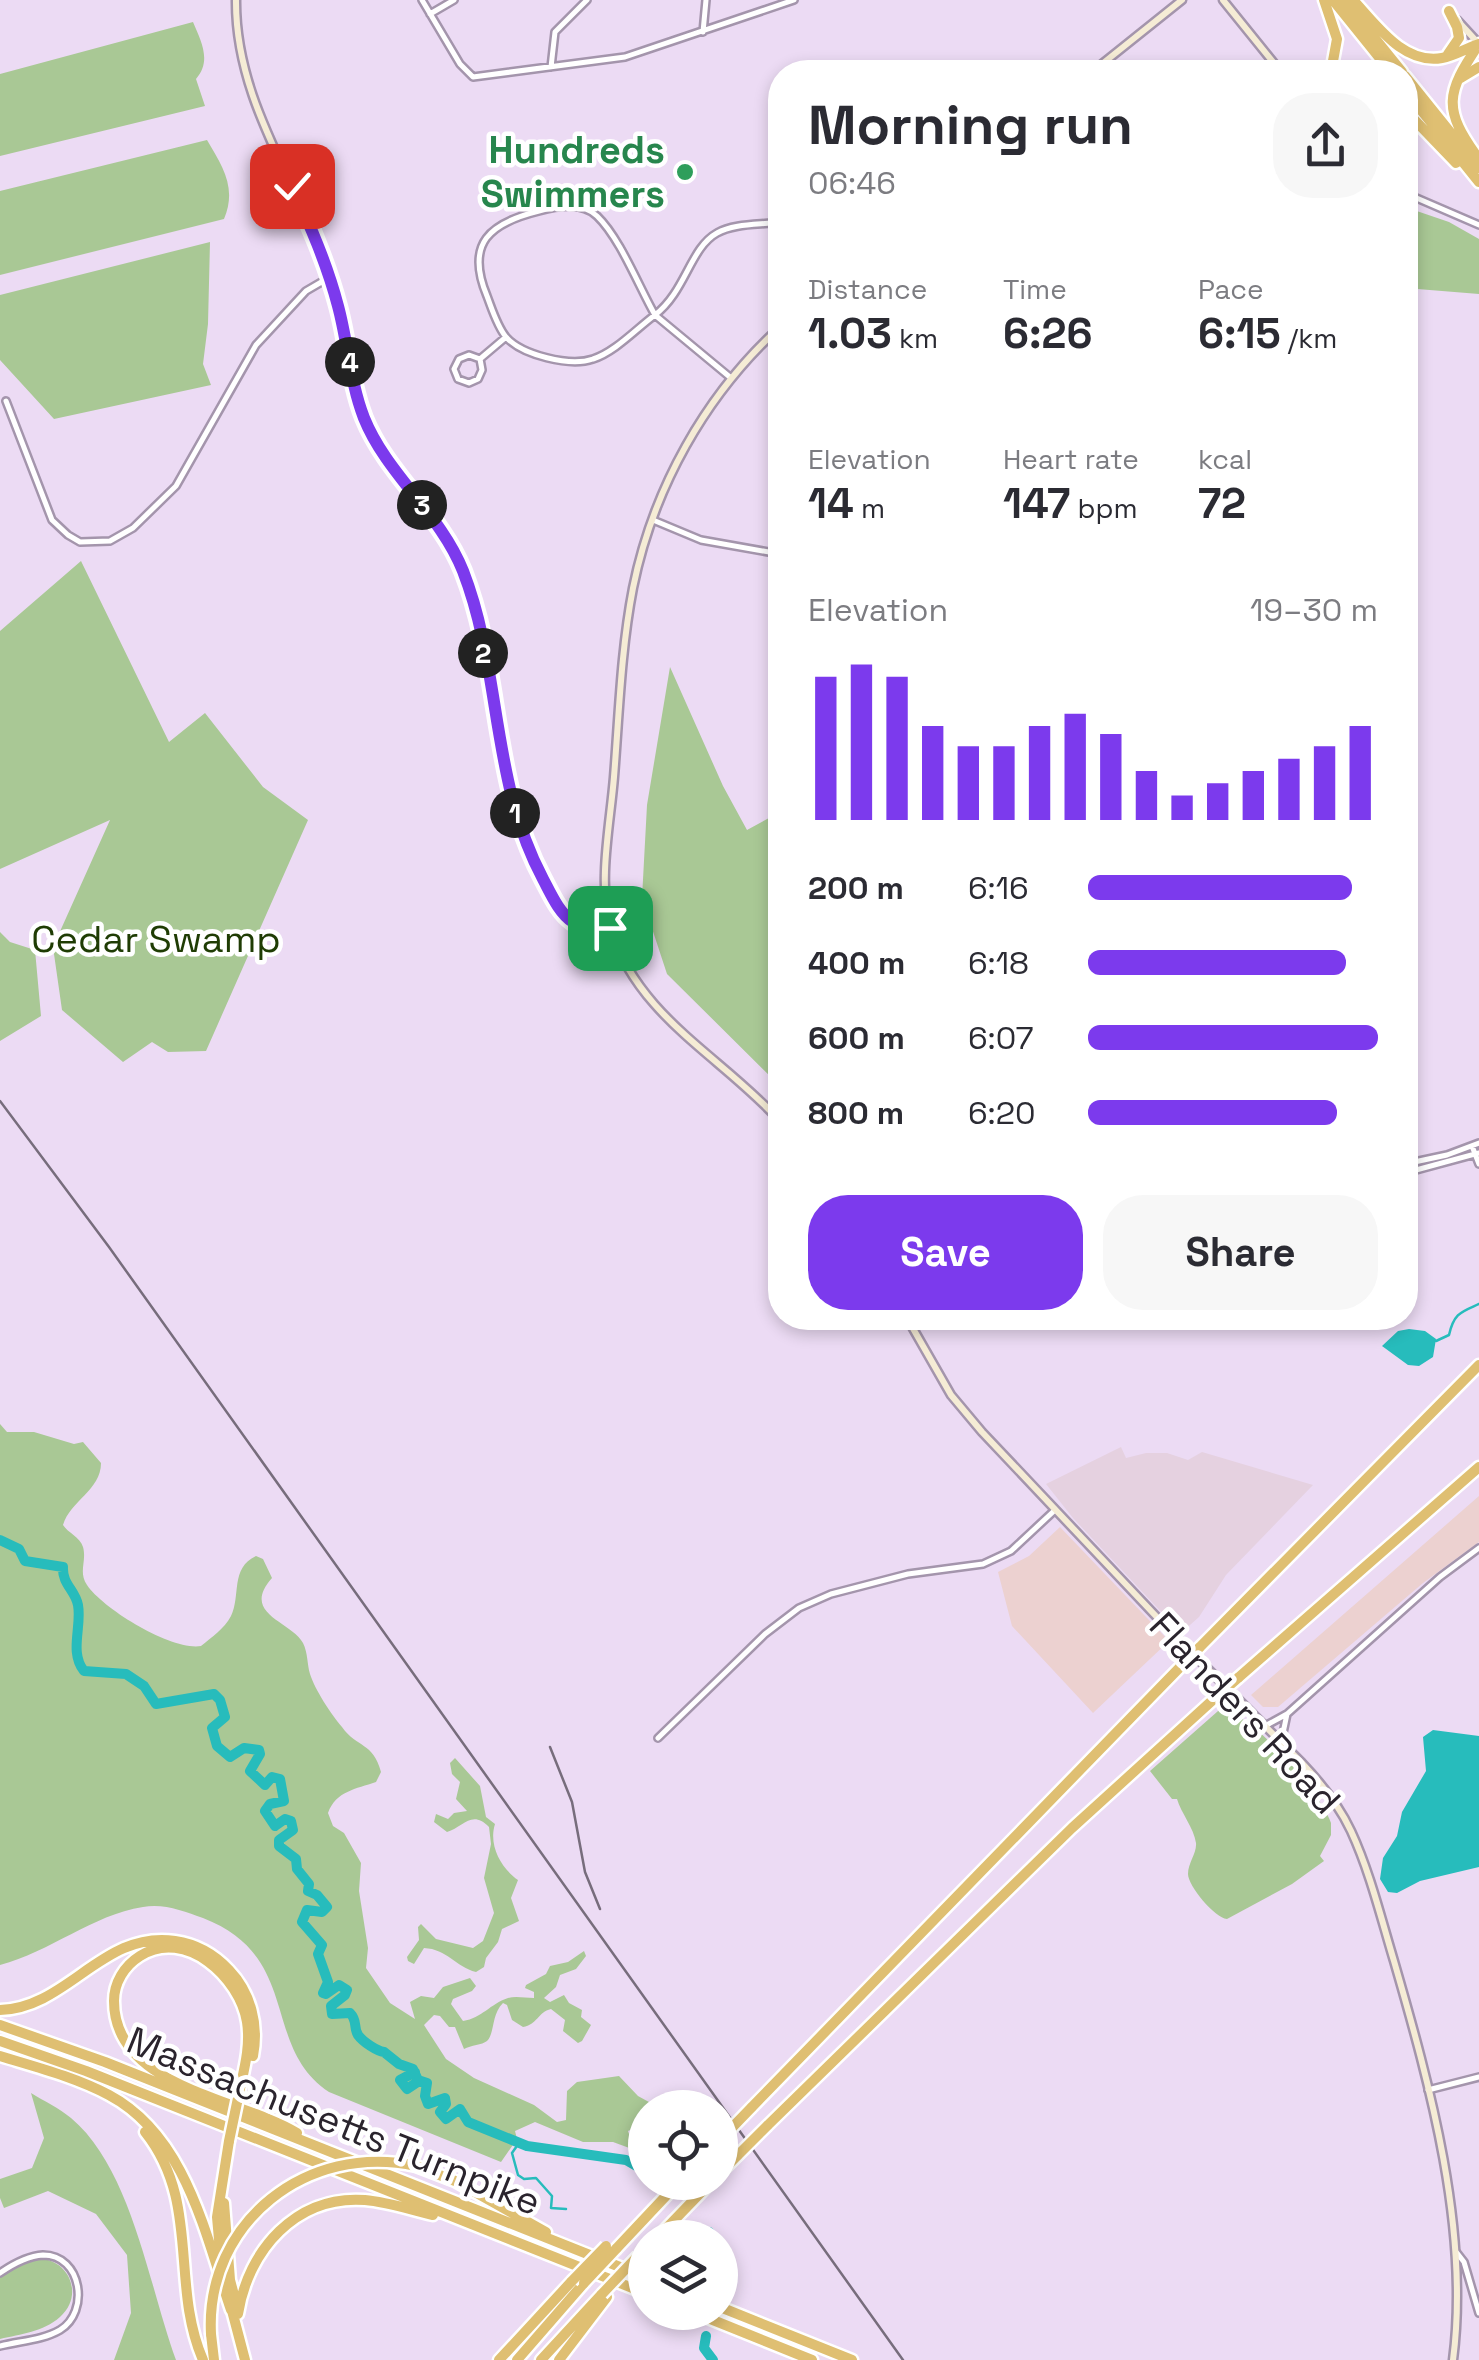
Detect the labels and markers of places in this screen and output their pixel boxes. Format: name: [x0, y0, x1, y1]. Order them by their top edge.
place label: Hundreds Swimmers: [481, 126, 665, 218]
pin: [250, 144, 335, 229]
marker: Hundreds Swimmers: [674, 161, 696, 183]
pin: 4: [325, 337, 375, 387]
pin: 3: [397, 480, 447, 530]
pin: 2: [458, 628, 508, 678]
pin: 1: [490, 788, 540, 838]
pin: [568, 886, 653, 971]

